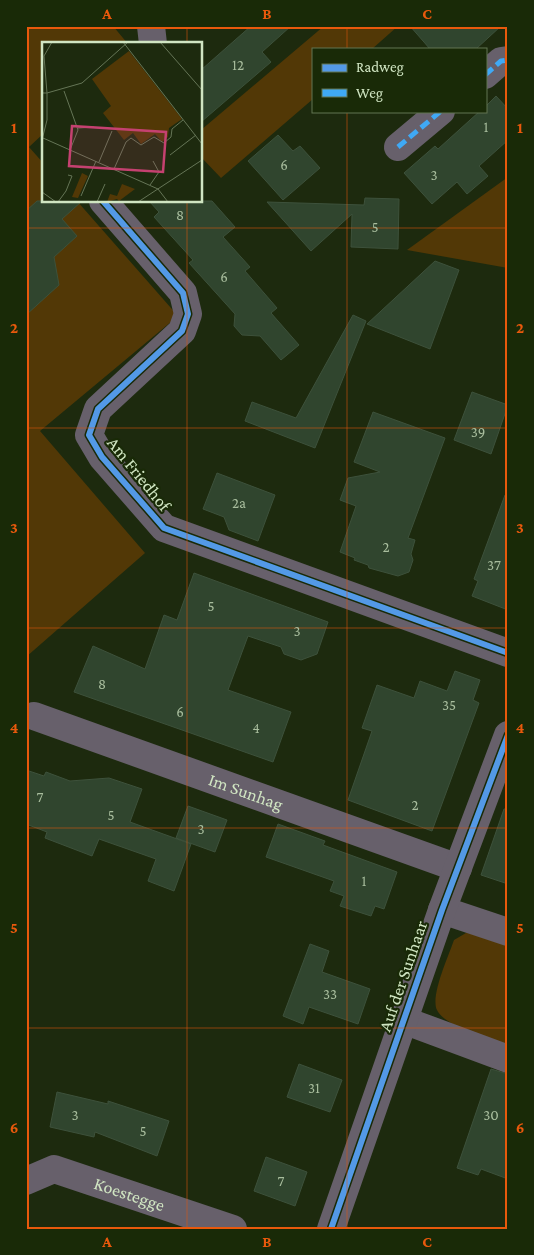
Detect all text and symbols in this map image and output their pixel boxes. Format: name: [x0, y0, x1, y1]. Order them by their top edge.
text: A: [101, 5, 112, 22]
text: B: [262, 5, 272, 22]
text: C: [422, 5, 432, 22]
inset map: [42, 42, 202, 202]
legend: [312, 48, 486, 112]
house number: 12: [232, 57, 244, 73]
text: Radweg: [356, 59, 404, 76]
text: Weg: [356, 85, 383, 102]
text: 1: [11, 119, 17, 136]
house number: 1: [484, 119, 489, 135]
text: 1: [517, 119, 523, 136]
house number: 6: [280, 157, 288, 173]
house number: 3: [430, 167, 438, 183]
house number: 8: [176, 207, 184, 223]
house number: 5: [371, 219, 379, 235]
house number: 6: [220, 269, 228, 285]
text: 2: [10, 319, 18, 336]
text: 2: [516, 319, 524, 336]
house number: 39: [471, 424, 485, 440]
street label: Am Friedhof: [103, 433, 176, 516]
house number: 2a: [232, 495, 246, 511]
text: 3: [10, 519, 18, 536]
text: 3: [516, 519, 524, 536]
house number: 2: [382, 539, 390, 555]
house number: 37: [487, 557, 501, 573]
house number: 5: [207, 598, 215, 614]
house number: 3: [293, 623, 301, 639]
house number: 8: [98, 676, 106, 692]
house number: 35: [442, 697, 456, 713]
house number: 6: [176, 704, 184, 720]
text: 4: [10, 719, 19, 736]
text: 4: [516, 719, 525, 736]
house number: 4: [252, 720, 260, 736]
street label: Im Sunhag: [206, 769, 286, 815]
house number: 7: [37, 789, 44, 805]
house number: 2: [411, 797, 419, 813]
house number: 5: [107, 807, 115, 823]
house number: 3: [197, 821, 205, 837]
house number: 1: [362, 873, 367, 889]
street label: Auf der Sunhaar: [375, 917, 432, 1034]
text: 5: [10, 919, 18, 936]
text: 5: [516, 919, 524, 936]
house number: 33: [323, 986, 337, 1002]
house number: 31: [308, 1080, 320, 1096]
house number: 3: [71, 1107, 79, 1123]
house number: 30: [483, 1107, 499, 1123]
text: 6: [10, 1119, 18, 1136]
text: 6: [516, 1119, 524, 1136]
house number: 5: [139, 1123, 147, 1139]
street label: Koestegge: [92, 1173, 167, 1215]
house number: 7: [278, 1173, 285, 1189]
text: A: [101, 1233, 112, 1250]
text: B: [262, 1233, 272, 1250]
text: C: [422, 1233, 432, 1250]

